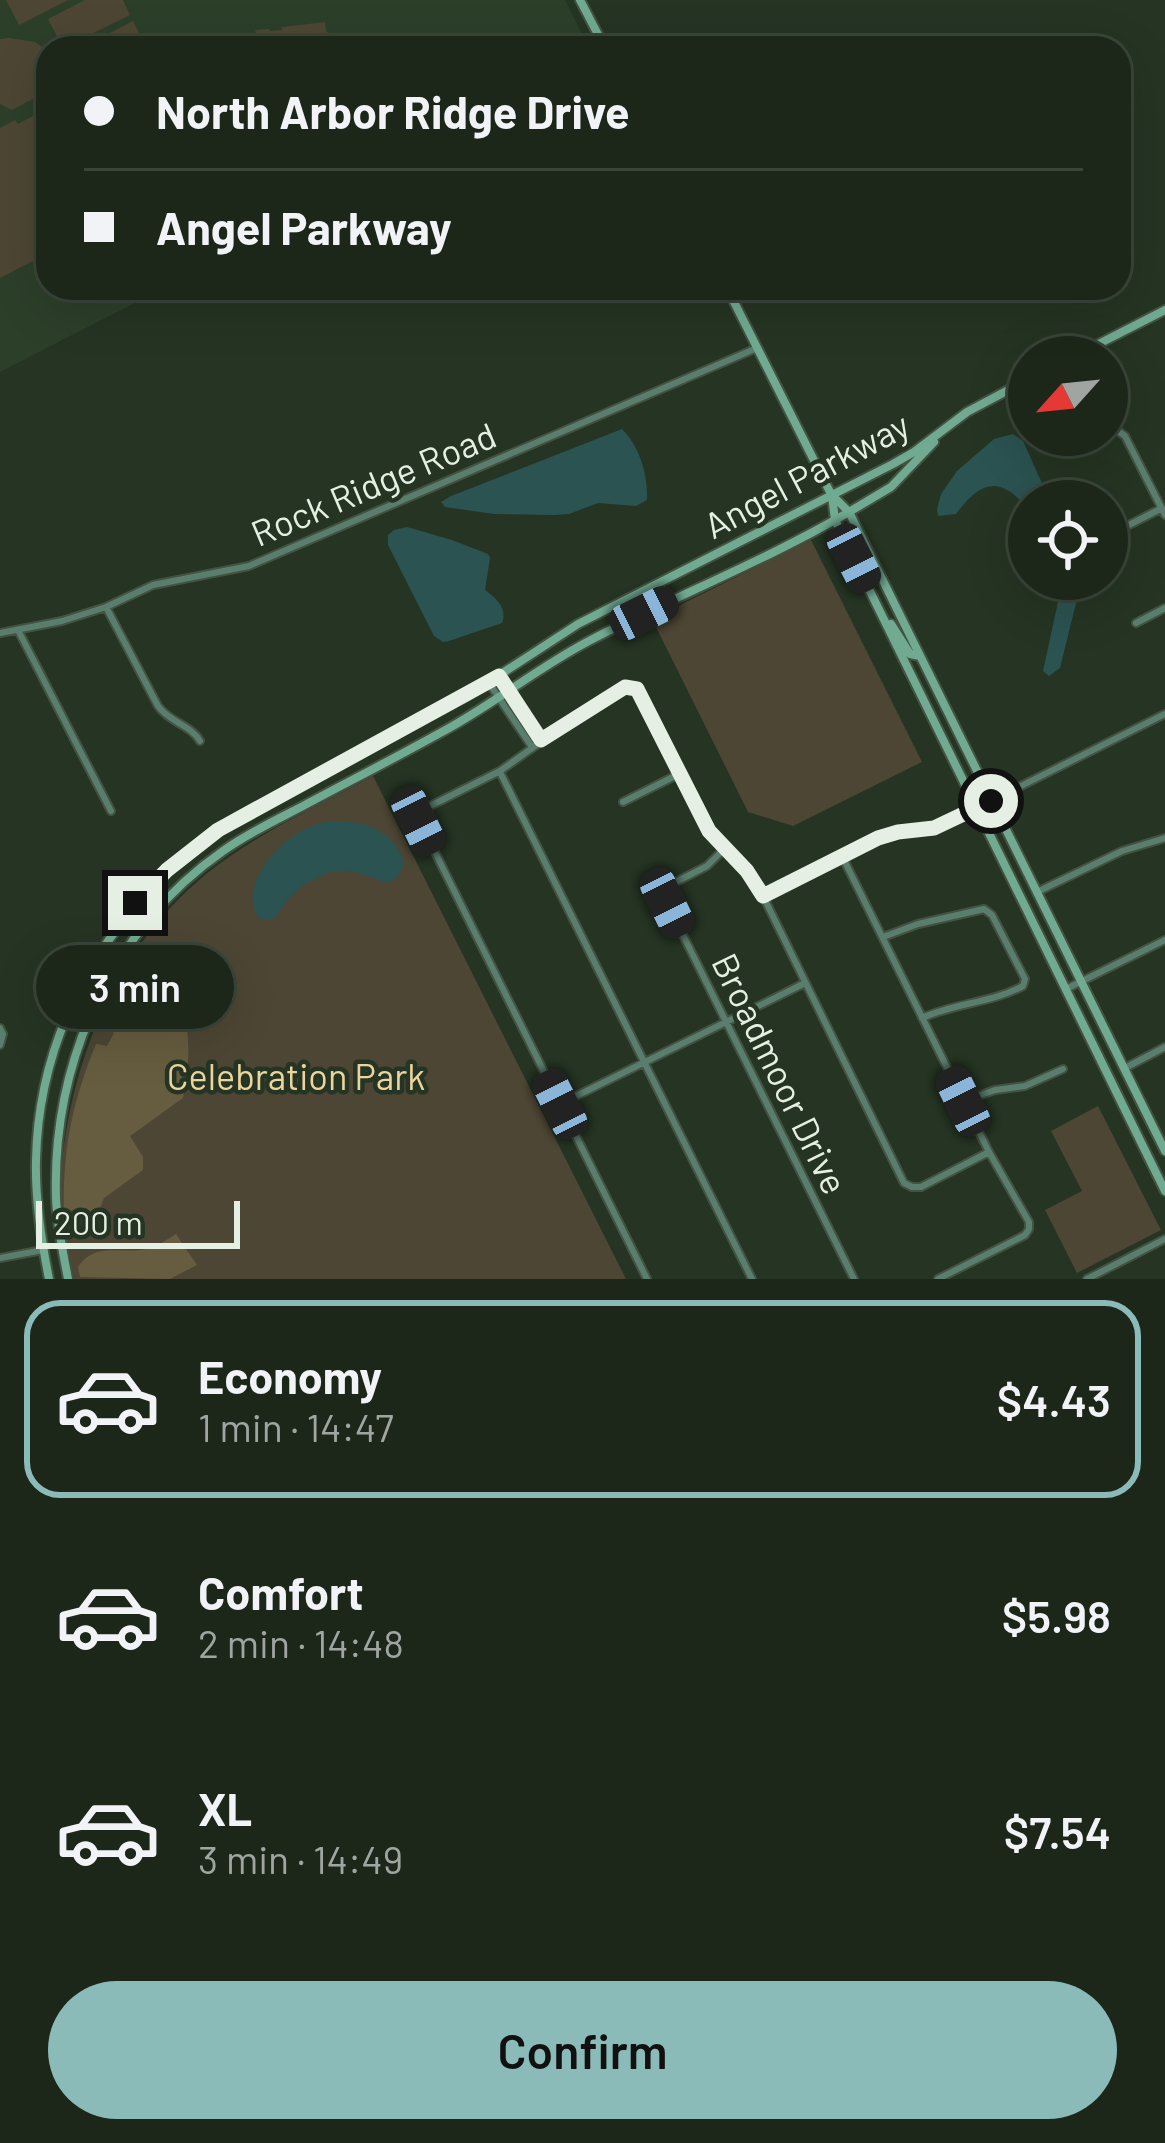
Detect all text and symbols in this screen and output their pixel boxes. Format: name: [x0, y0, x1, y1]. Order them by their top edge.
text: North Arbor Ridge Drive: [156, 84, 629, 138]
text: Angel Parkway: [156, 200, 452, 254]
north arrow: [1008, 336, 1128, 456]
map controls: [1008, 336, 1128, 600]
street label: Angel Parkway: [696, 402, 916, 546]
street label: Rock Ridge Road: [244, 412, 502, 554]
button: locate: [1008, 480, 1128, 600]
car: [822, 518, 886, 598]
car: [604, 581, 684, 645]
route start: [964, 774, 1018, 828]
car: [386, 781, 450, 861]
car: [635, 863, 699, 943]
route end: [108, 876, 162, 930]
callout: 3 min: [36, 945, 234, 1029]
street label: Broadmoor Drive: [704, 946, 858, 1200]
text: 3 min: [89, 963, 181, 1010]
park label: Celebration Park: [167, 1054, 425, 1097]
car: [931, 1061, 995, 1141]
car: [528, 1064, 592, 1144]
scale bar: [36, 1195, 240, 1248]
text: 200 m: [54, 1202, 143, 1242]
icon: car: [54, 1345, 162, 1453]
text: Economy: [198, 1349, 382, 1403]
text: $4.43: [997, 1372, 1111, 1426]
text: 1 min · 14:47: [198, 1403, 394, 1450]
icon: car: [54, 1561, 162, 1669]
text: Comfort: [198, 1565, 364, 1619]
text: $5.98: [1002, 1588, 1111, 1642]
text: 2 min · 14:48: [198, 1619, 404, 1666]
icon: car: [54, 1777, 162, 1885]
text: XL: [198, 1781, 252, 1835]
text: $7.54: [1004, 1804, 1111, 1858]
text: 3 min · 14:49: [198, 1835, 403, 1882]
button: Confirm: [48, 1981, 1117, 2119]

